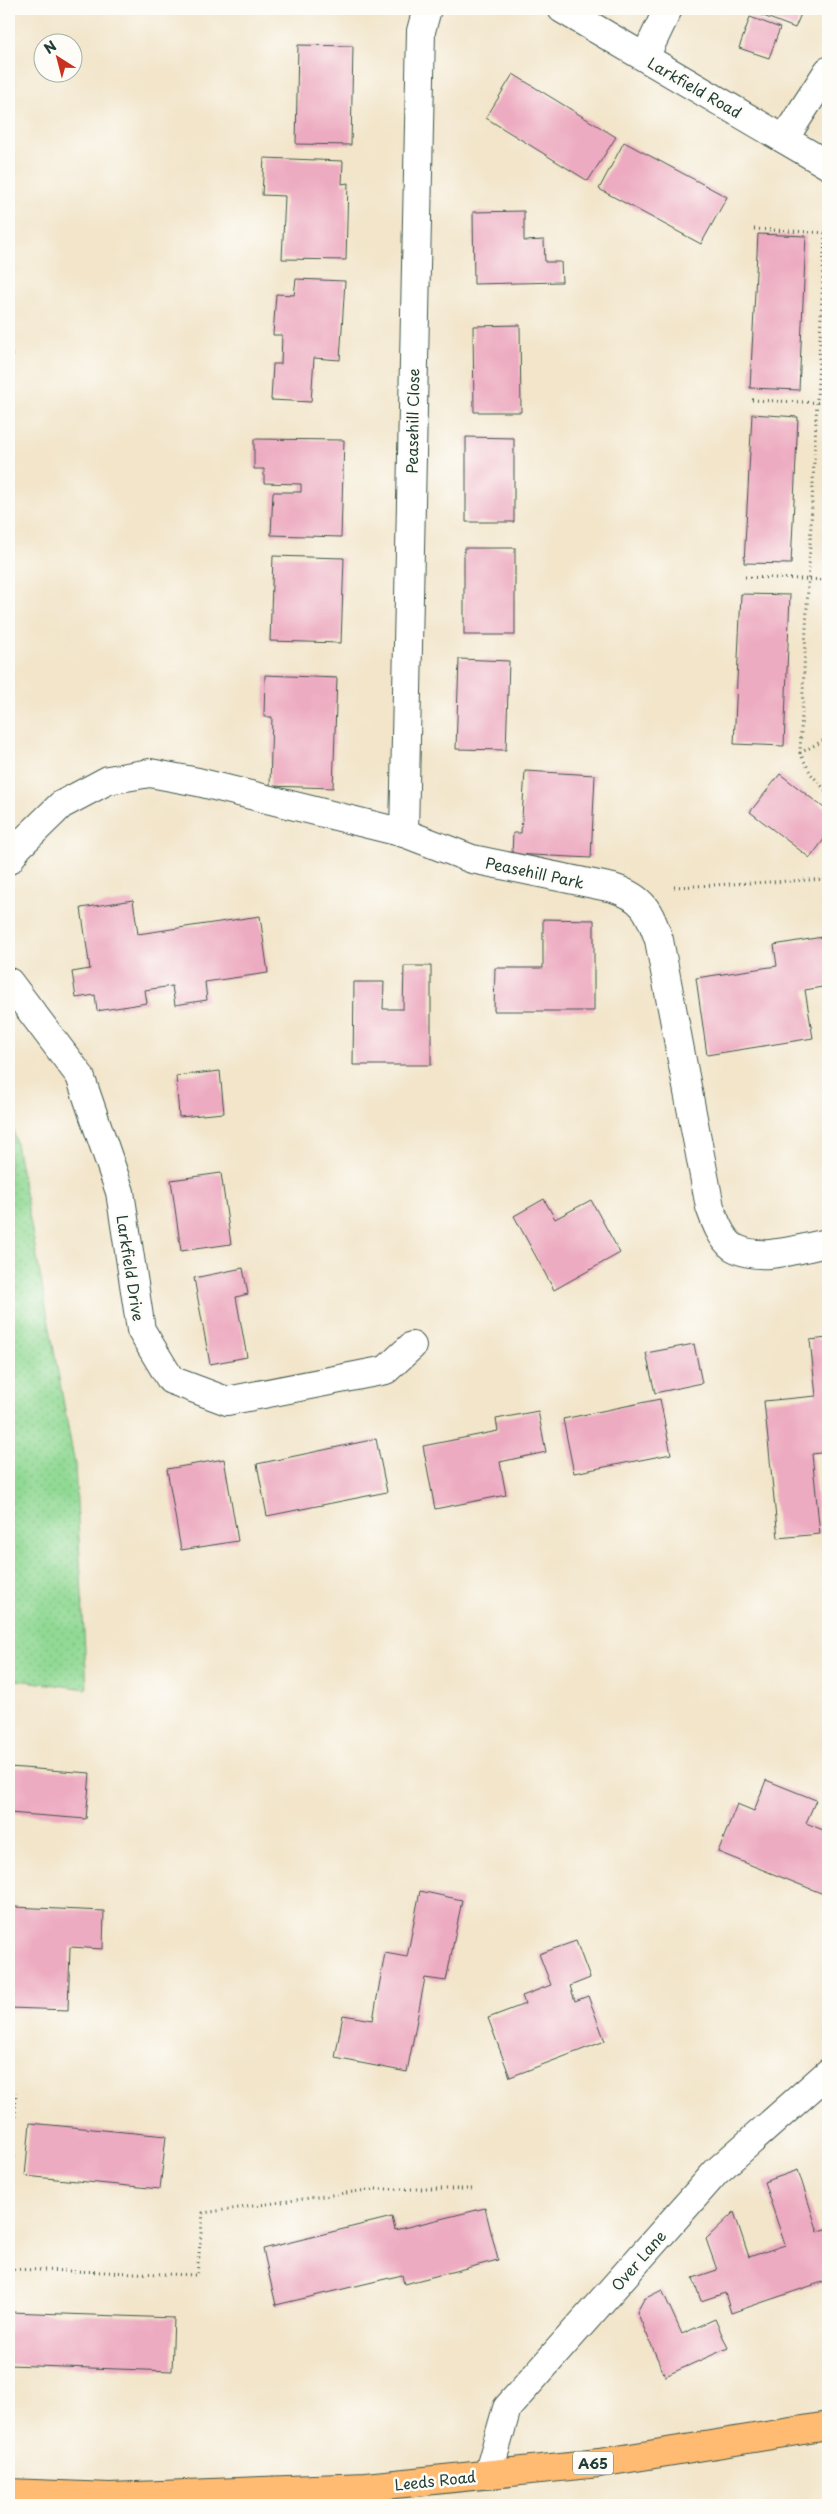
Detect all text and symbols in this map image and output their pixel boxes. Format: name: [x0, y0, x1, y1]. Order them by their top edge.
north arrow: [32, 32, 82, 82]
text: N: [39, 35, 61, 59]
street label: Larkfield Road: [644, 51, 746, 123]
street label: Peasehill Close: [400, 368, 424, 474]
street label: Peasehill Park: [484, 850, 586, 894]
street label: Larkfield Drive: [111, 1213, 151, 1323]
street label: Over Lane: [605, 2225, 671, 2295]
road number: A65: [573, 2452, 613, 2474]
street label: Leeds Road: [393, 2464, 477, 2496]

